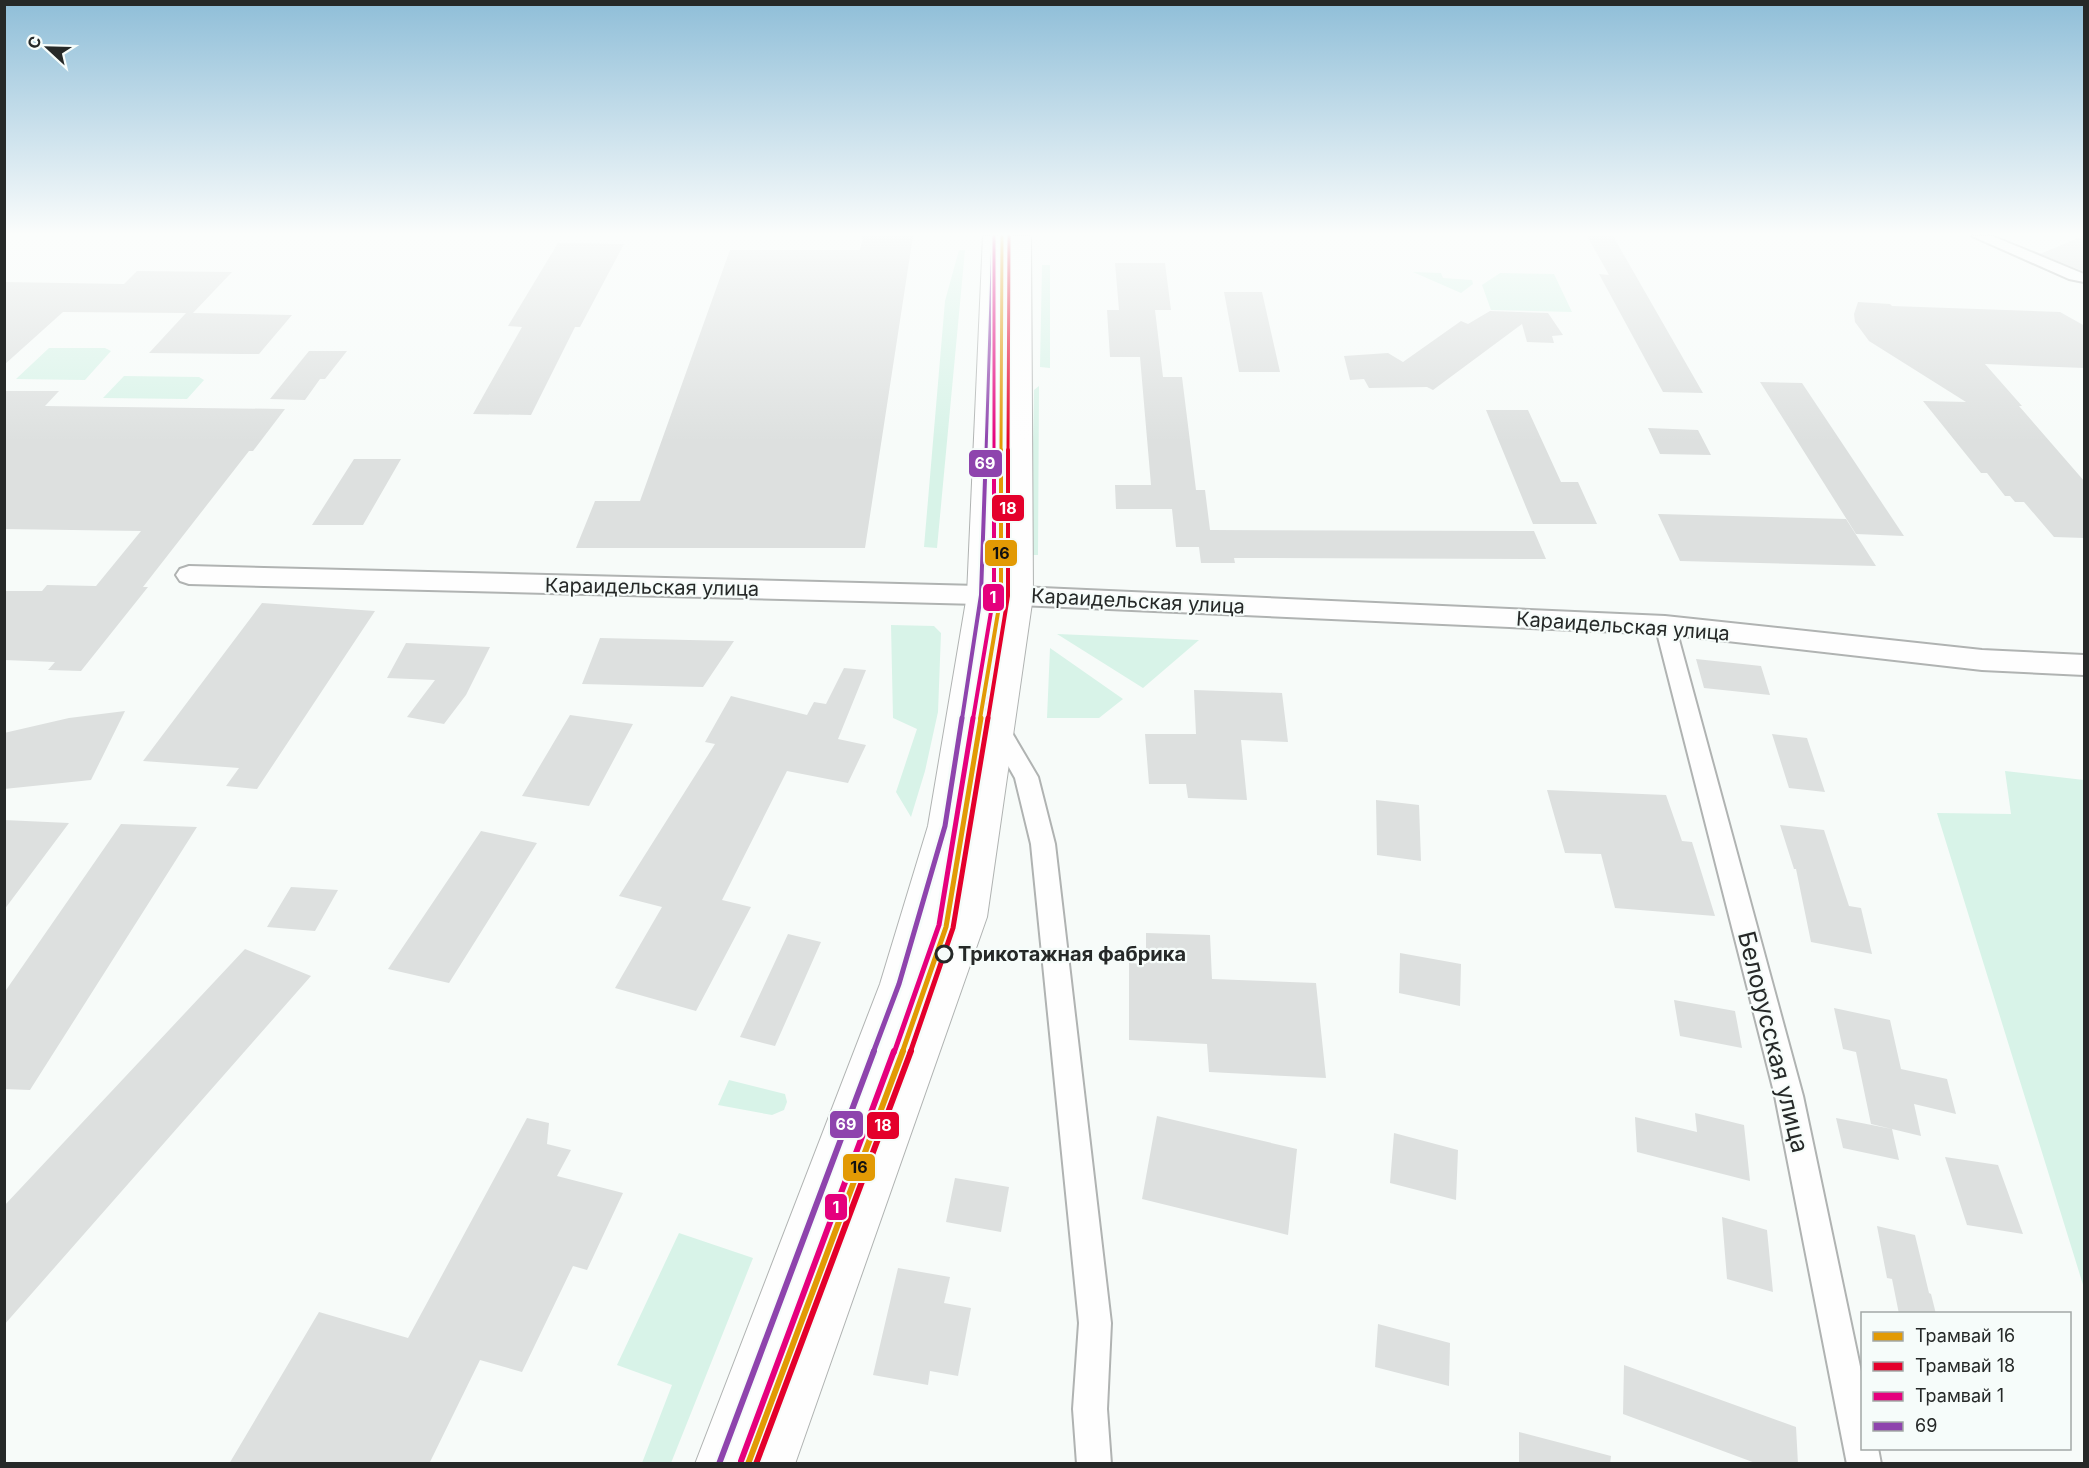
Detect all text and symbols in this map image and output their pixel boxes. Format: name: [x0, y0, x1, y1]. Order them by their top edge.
north arrow: [18, 18, 78, 78]
text: С: [23, 33, 46, 52]
line badge: 69: [968, 449, 1003, 478]
text: 69: [975, 453, 995, 473]
line badge: 18: [991, 494, 1025, 522]
text: 18: [999, 498, 1017, 518]
line badge: 16: [984, 539, 1018, 567]
text: 16: [992, 543, 1010, 563]
street label: Караидельская улица: [545, 573, 759, 601]
line badge: 1: [982, 583, 1005, 612]
street label: Караидельская улица: [1030, 583, 1246, 619]
text: 1: [990, 587, 996, 607]
street label: Караидельская улица: [1515, 607, 1731, 645]
street label: Белорусская улица: [1732, 928, 1815, 1156]
place label: Трикотажная фабрика: [958, 942, 1186, 966]
marker: Трикотажная фабрика: [935, 945, 953, 963]
line badge: 69: [829, 1110, 864, 1139]
line badge: 18: [866, 1111, 900, 1140]
text: 69: [836, 1114, 856, 1134]
text: 18: [874, 1115, 892, 1135]
line badge: 16: [842, 1153, 876, 1182]
text: 16: [850, 1157, 868, 1177]
line badge: 1: [824, 1193, 848, 1221]
text: 1: [833, 1197, 839, 1217]
legend: [1861, 1312, 2071, 1450]
text: Трамвай 16: [1915, 1325, 2015, 1346]
text: Трамвай 18: [1915, 1355, 2015, 1376]
text: Трамвай 1: [1915, 1385, 2004, 1406]
text: 69: [1915, 1415, 1937, 1436]

